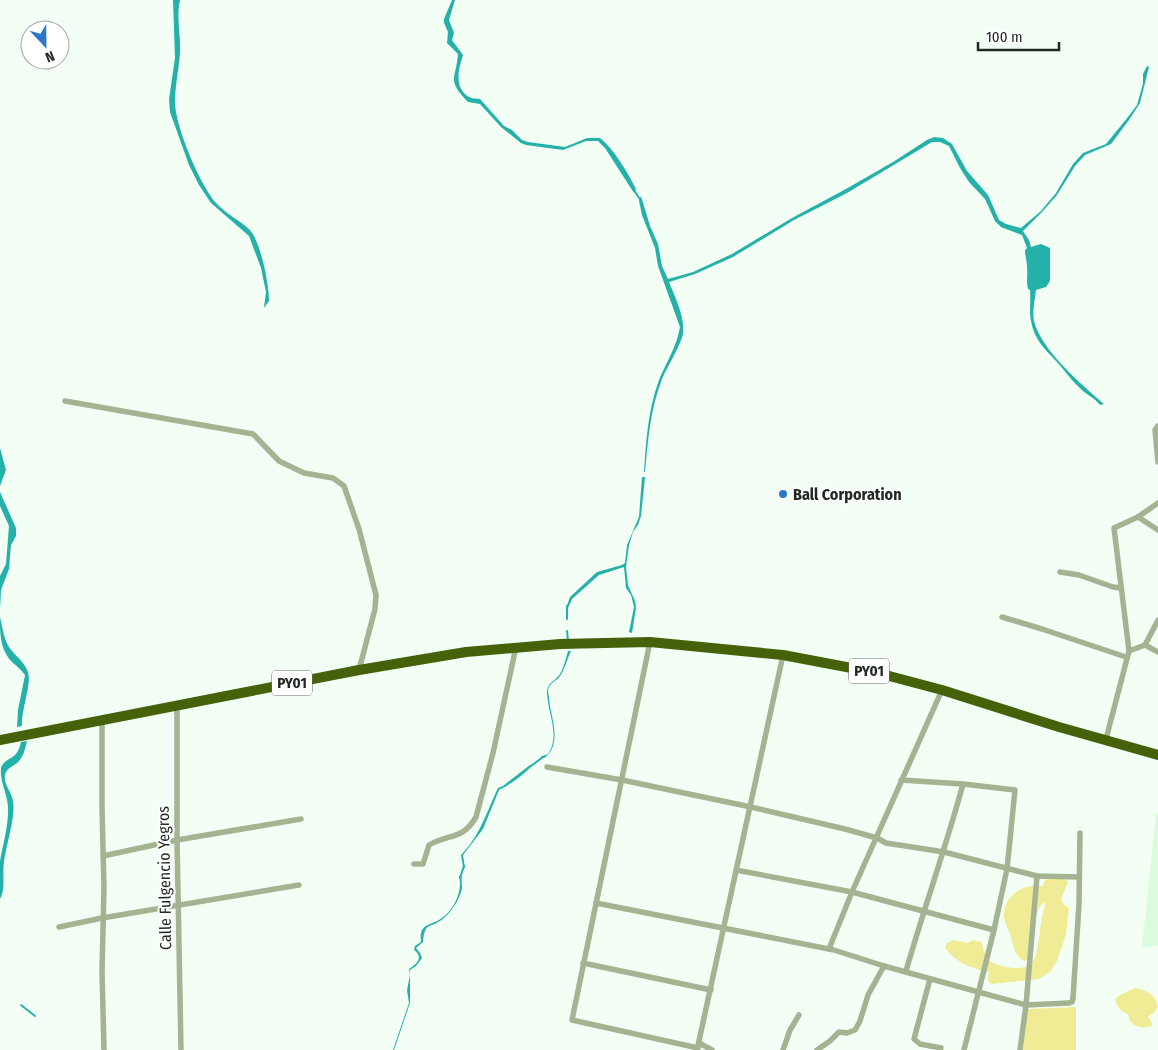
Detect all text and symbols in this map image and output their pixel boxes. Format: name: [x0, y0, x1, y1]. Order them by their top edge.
north arrow: [20, 20, 70, 70]
scale bar: [978, 20, 1059, 52]
text: 100 m: [986, 28, 1023, 46]
text: N: [43, 47, 57, 66]
place label: Ball Corporation: [793, 485, 902, 504]
marker: Ball Corporation: [777, 488, 789, 500]
road number: PY01: [849, 658, 889, 684]
road number: PY01: [272, 670, 312, 696]
street label: Calle Fulgencio Yegros: [154, 806, 175, 950]

